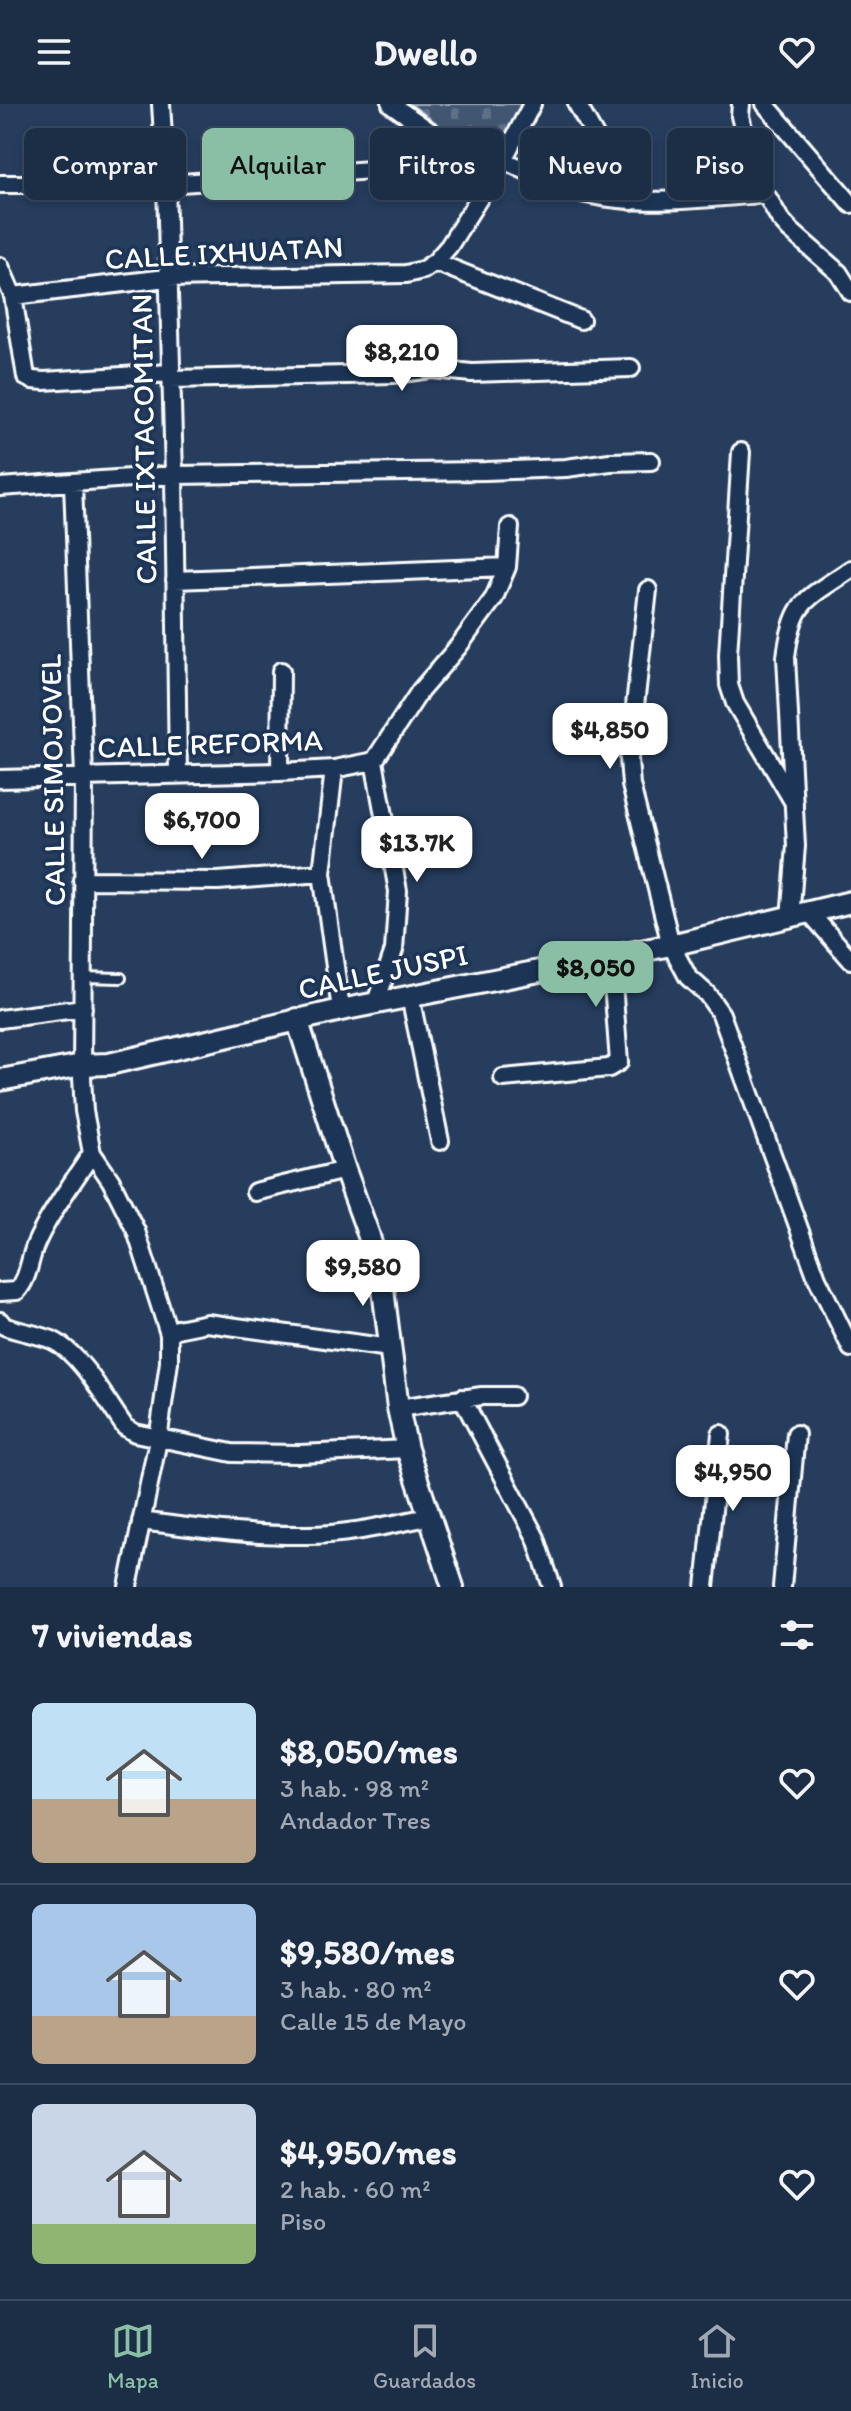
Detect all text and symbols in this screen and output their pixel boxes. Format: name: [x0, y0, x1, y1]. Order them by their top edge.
icon: menu: [32, 30, 76, 74]
icon: heart: [775, 30, 819, 74]
text: Dwello: [373, 31, 478, 74]
chip: Comprar: [24, 128, 186, 200]
chip: Alquilar: [202, 128, 354, 200]
chip: Filtros: [370, 128, 504, 200]
chip: Nuevo: [520, 128, 651, 200]
chip: Piso: [667, 128, 773, 200]
street label: CALLE IXHUATAN: [104, 228, 344, 277]
street label: CALLE IXTACOMITAN: [122, 293, 165, 585]
pin: $8,210: [337, 325, 467, 393]
text: $8,210: [364, 335, 440, 367]
street label: CALLE SIMOJOVEL: [32, 654, 73, 906]
pin: $4,850: [545, 703, 675, 771]
text: $4,850: [571, 713, 649, 745]
street label: CALLE REFORMA: [97, 721, 323, 766]
pin: $6,700: [137, 793, 267, 861]
text: $6,700: [163, 803, 241, 835]
pin: $13.7K: [352, 816, 482, 884]
text: $13.7K: [379, 826, 455, 858]
street label: CALLE JUSPI: [295, 935, 471, 1008]
pin: $8,050: [531, 941, 661, 1009]
text: $8,050: [556, 951, 636, 983]
pin: $9,580: [298, 1240, 428, 1308]
text: $9,580: [325, 1250, 401, 1282]
pin: $4,950: [668, 1445, 798, 1513]
text: $4,950: [694, 1455, 772, 1487]
icon: filters: [775, 1613, 819, 1657]
text: 7 viviendas: [32, 1615, 193, 1656]
text: $8,050/mes: [280, 1731, 458, 1772]
icon: home: [96, 1735, 192, 1831]
icon: heart: [775, 1761, 819, 1805]
text: 3 hab. · 98 m²: [280, 1772, 429, 1804]
text: Andador Tres: [280, 1804, 431, 1836]
text: $9,580/mes: [280, 1932, 455, 1973]
icon: home: [96, 1936, 192, 2032]
icon: heart: [775, 1962, 819, 2006]
text: 3 hab. · 80 m²: [280, 1973, 432, 2005]
text: Calle 15 de Mayo: [280, 2005, 466, 2037]
text: $4,950/mes: [280, 2132, 457, 2173]
icon: home: [96, 2136, 192, 2232]
icon: heart: [775, 2162, 819, 2206]
text: 2 hab. · 60 m²: [280, 2173, 431, 2205]
text: Piso: [280, 2205, 326, 2237]
tab: Mapa: [107, 2319, 158, 2394]
tab: Guardados: [373, 2319, 476, 2394]
tab: Inicio: [691, 2319, 744, 2394]

